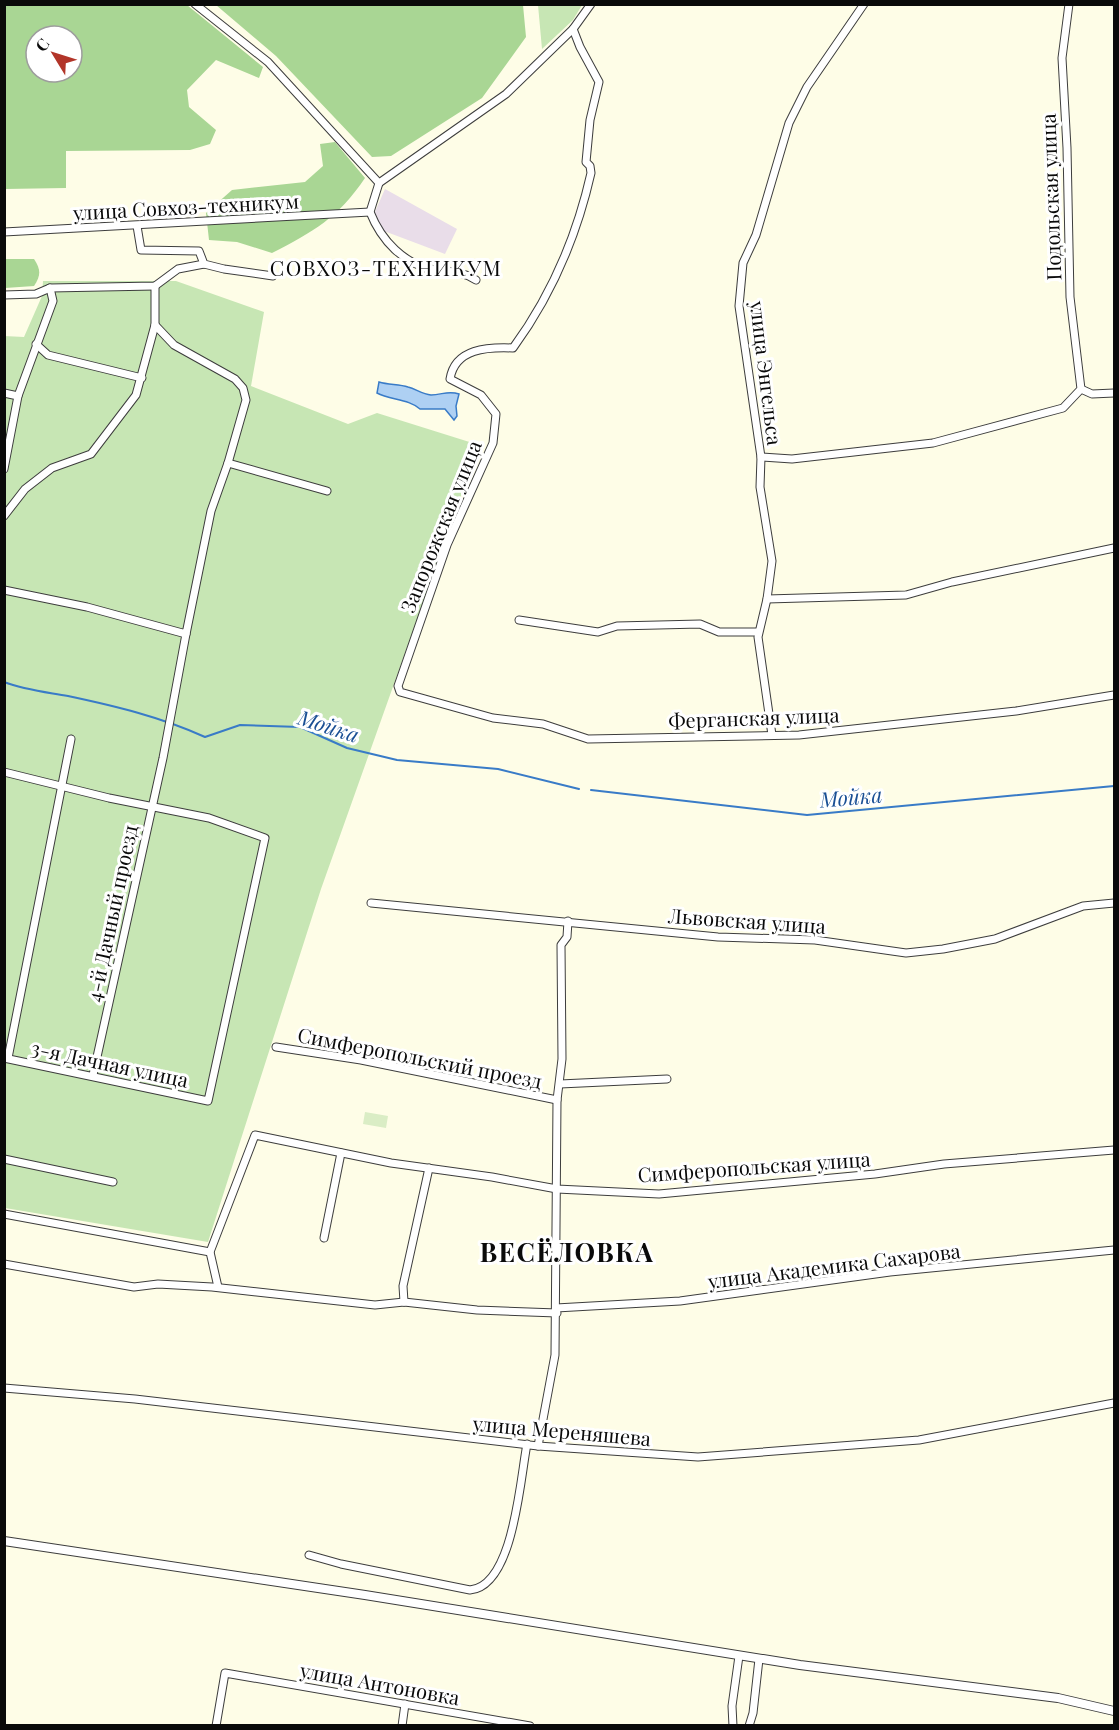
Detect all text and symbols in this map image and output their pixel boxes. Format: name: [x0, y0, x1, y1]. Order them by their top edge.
north arrow: [24, 24, 84, 84]
text: С: [30, 34, 54, 55]
street label: Подольская улица: [1034, 113, 1066, 281]
street label: улица Совхоз-техникум: [71, 187, 300, 225]
district label: СОВХОЗ-ТЕХНИКУМ: [270, 253, 502, 281]
street label: улица Энгельса: [745, 298, 789, 447]
street label: Запорожская улица: [393, 436, 487, 616]
street label: Ферганская улица: [668, 701, 840, 733]
water label: Мойка: [294, 702, 363, 748]
water label: Мойка: [818, 779, 883, 813]
street label: 4-й Дачный проезд: [79, 822, 143, 1004]
street label: Львовская улица: [666, 901, 827, 939]
street label: Симферопольский проезд: [295, 1020, 545, 1094]
street label: 3-я Дачная улица: [29, 1033, 191, 1093]
street label: Симферопольская улица: [637, 1144, 871, 1188]
district label: ВЕСЁЛОВКА: [480, 1234, 654, 1269]
street label: улица Академика Сахарова: [705, 1236, 962, 1294]
street label: улица Мереняшева: [471, 1409, 652, 1451]
street label: улица Антоновка: [297, 1656, 462, 1710]

